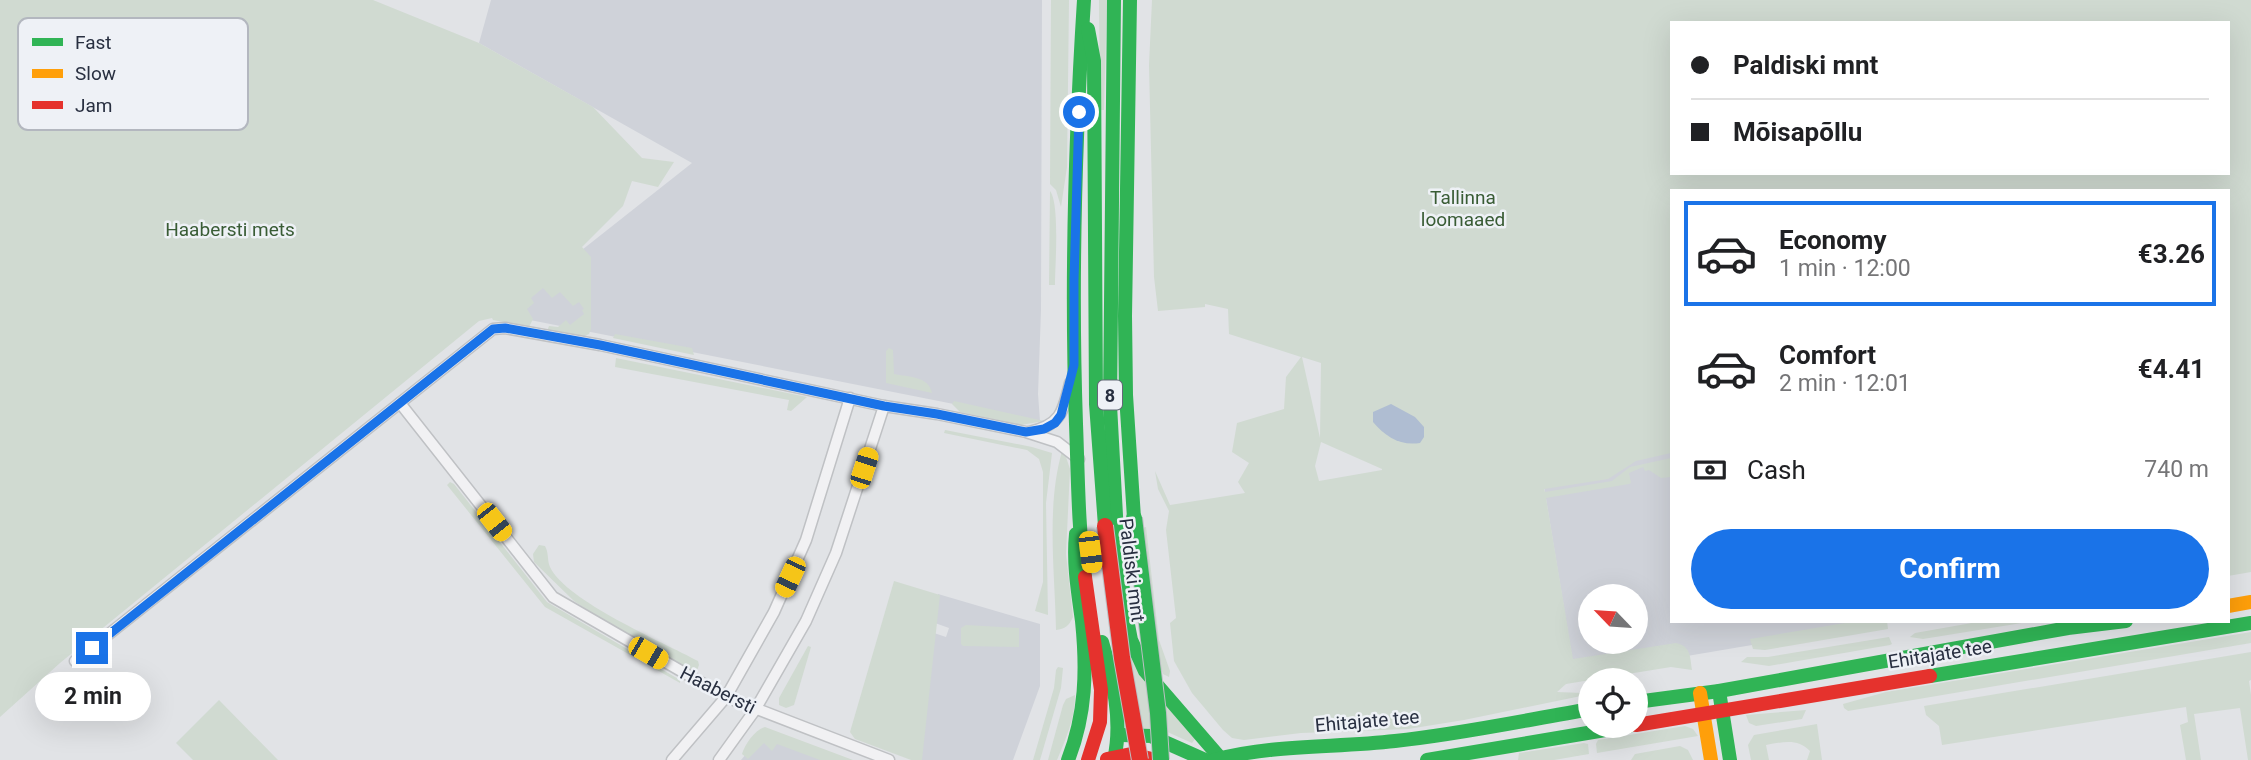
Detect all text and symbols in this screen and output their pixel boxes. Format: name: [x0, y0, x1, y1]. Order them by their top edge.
legend: [18, 18, 248, 130]
text: Fast: [75, 31, 112, 54]
text: Paldiski mnt: [1733, 50, 1878, 80]
text: Slow: [75, 62, 116, 85]
text: Jam: [75, 94, 112, 117]
route start: [1063, 96, 1095, 128]
text: Mõisapõllu: [1733, 117, 1862, 147]
park label: Tallinna loomaaed: [1421, 186, 1505, 231]
park label: Haabersti mets: [165, 218, 295, 241]
icon: car: [1695, 222, 1758, 285]
text: Economy: [1779, 225, 1886, 255]
text: €3.26: [2138, 239, 2205, 269]
text: 1 min · 12:00: [1779, 255, 1911, 282]
icon: car: [1695, 337, 1758, 400]
text: Comfort: [1779, 340, 1876, 370]
text: €4.41: [2138, 354, 2205, 384]
text: 2 min · 12:01: [1779, 370, 1911, 397]
road number: 8: [1098, 380, 1122, 410]
car: [848, 445, 881, 491]
icon: cash: [1691, 451, 1729, 489]
text: Cash: [1747, 455, 1806, 485]
text: 740 m: [2144, 456, 2209, 483]
car: [473, 499, 516, 545]
street label: Paldiski mnt: [1114, 517, 1150, 623]
button: Confirm: [1691, 529, 2209, 609]
car: [1078, 530, 1103, 574]
car: [772, 554, 809, 600]
north arrow: [1578, 584, 1648, 654]
map controls: [1578, 584, 1648, 738]
route end: [76, 632, 108, 664]
car: [625, 633, 672, 673]
street label: Ehitajate tee: [1887, 634, 1993, 674]
street label: Haabersti: [676, 661, 760, 719]
button: locate: [1578, 668, 1648, 738]
callout: 2 min: [34, 672, 150, 722]
text: 2 min: [64, 683, 122, 710]
street label: Ehitajate tee: [1314, 705, 1420, 737]

